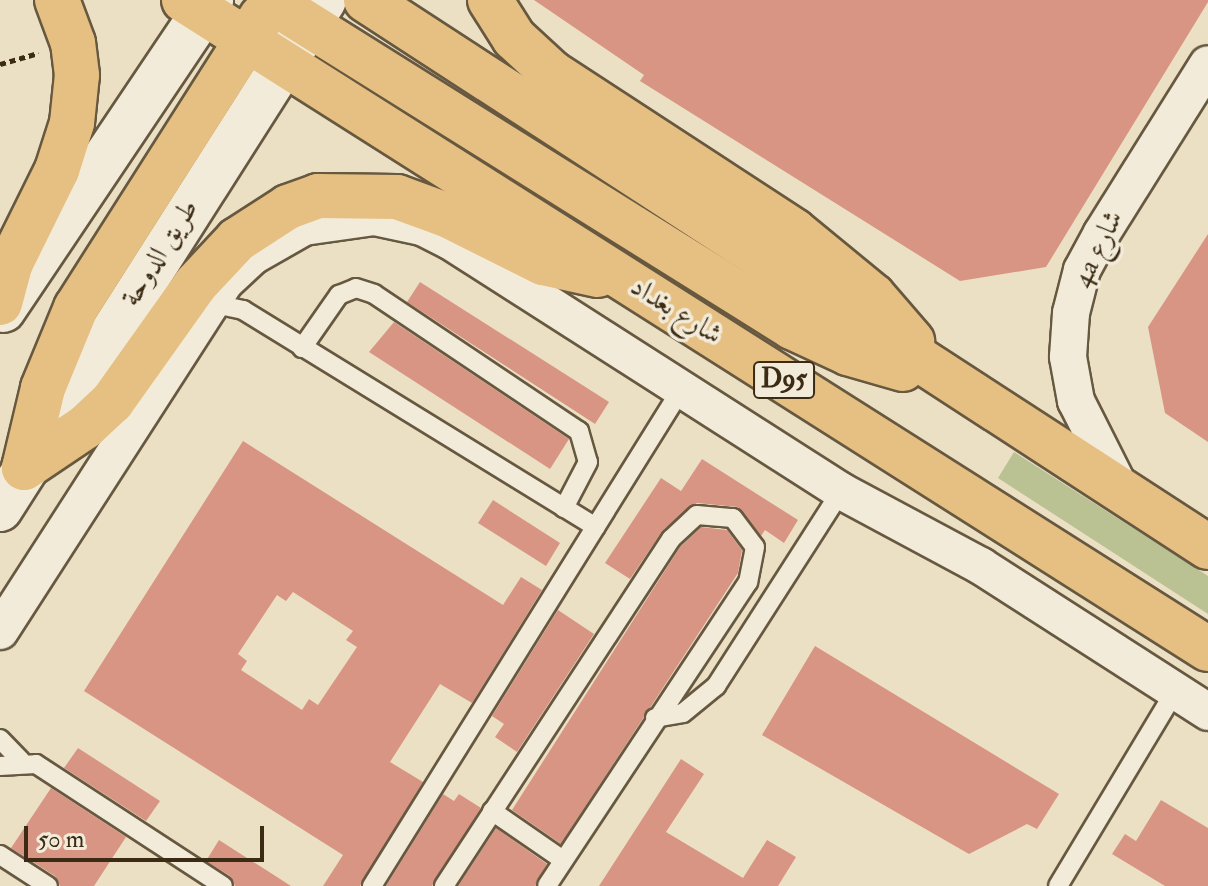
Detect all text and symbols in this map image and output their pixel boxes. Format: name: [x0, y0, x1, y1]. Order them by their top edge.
street label: طريق الدوحة: [114, 193, 206, 313]
street label: 4a شارع: [1065, 205, 1131, 293]
street label: شارع بغداد: [624, 270, 728, 352]
road number: D95: [752, 358, 816, 402]
scale bar: [28, 810, 268, 860]
text: 50 m: [38, 824, 84, 855]

